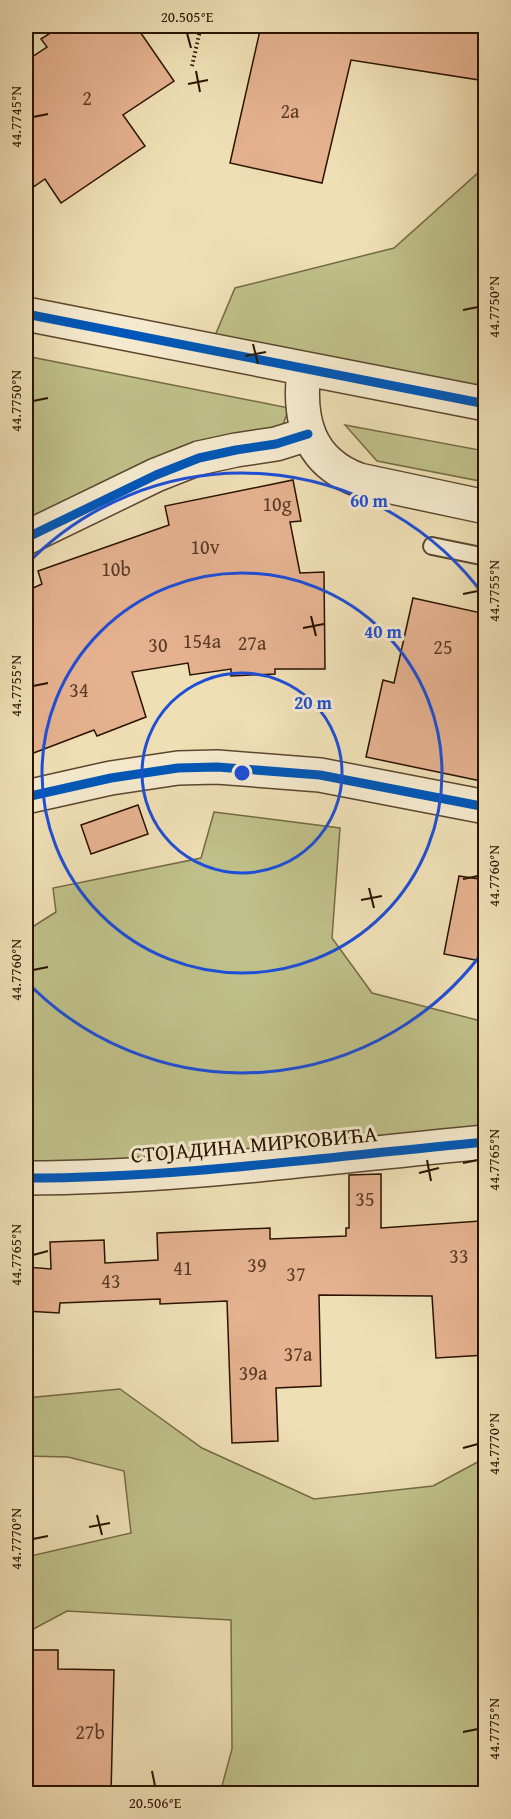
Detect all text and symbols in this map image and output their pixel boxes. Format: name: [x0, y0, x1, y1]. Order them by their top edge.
text: 20.505°E: [161, 6, 214, 27]
house number: 2: [82, 83, 92, 112]
text: 44.7745°N: [5, 86, 26, 148]
house number: 2a: [280, 96, 300, 125]
text: 44.7750°N: [483, 276, 504, 338]
text: 44.7750°N: [5, 370, 26, 432]
text: 60 m: [350, 487, 389, 514]
house number: 10g: [262, 489, 292, 518]
house number: 10v: [190, 532, 220, 561]
house number: 10b: [101, 554, 131, 583]
text: 44.7755°N: [483, 560, 504, 622]
text: 40 m: [364, 618, 403, 645]
house number: 154a: [183, 626, 222, 655]
house number: 27a: [238, 628, 267, 657]
house number: 30: [148, 630, 168, 659]
house number: 25: [433, 632, 453, 661]
text: 44.7755°N: [5, 655, 26, 717]
house number: 34: [69, 675, 89, 704]
text: 20 m: [294, 689, 333, 716]
centre of rings: [232, 763, 252, 783]
text: 44.7760°N: [483, 845, 504, 907]
text: 44.7760°N: [5, 939, 26, 1001]
street label: СТОЈАДИНА МИРКОВИЋА: [130, 1117, 379, 1171]
text: 44.7765°N: [483, 1129, 504, 1191]
house number: 35: [355, 1184, 375, 1213]
text: 44.7765°N: [5, 1224, 26, 1286]
house number: 33: [449, 1241, 469, 1270]
house number: 39: [247, 1250, 267, 1279]
house number: 41: [173, 1253, 193, 1282]
house number: 37: [286, 1259, 306, 1288]
house number: 43: [101, 1266, 121, 1295]
house number: 37a: [284, 1339, 313, 1368]
house number: 39a: [239, 1358, 268, 1387]
text: 44.7770°N: [483, 1413, 504, 1475]
text: 44.7770°N: [5, 1508, 26, 1570]
text: 44.7775°N: [483, 1698, 504, 1760]
house number: 27b: [75, 1717, 105, 1746]
text: 20.506°E: [129, 1792, 182, 1813]

